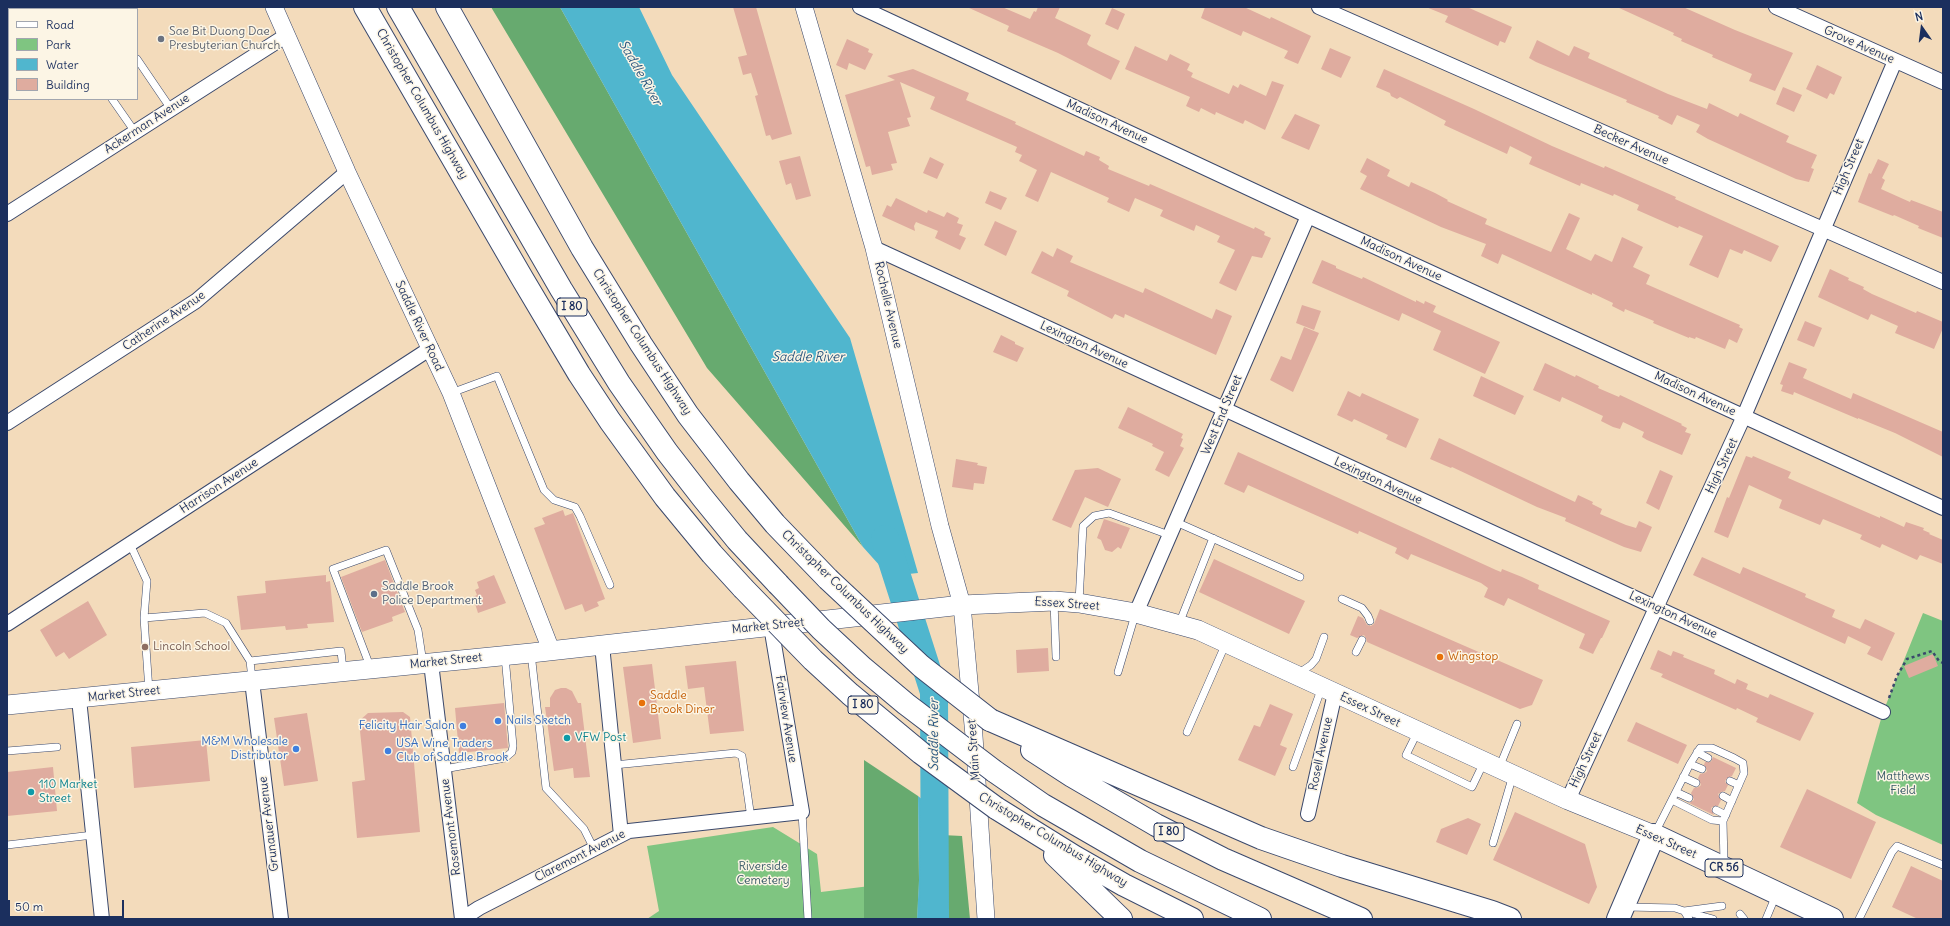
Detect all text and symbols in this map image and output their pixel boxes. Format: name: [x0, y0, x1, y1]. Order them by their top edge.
legend: [8, 8, 138, 100]
north arrow: [1902, 8, 1942, 48]
text: N: [1914, 9, 1924, 24]
text: Road: [46, 17, 74, 32]
street label: Grove Avenue: [1822, 23, 1896, 67]
place label: Sae Bit Duong Dae Presbyterian Church: [169, 25, 280, 53]
street label: Christopher Columbus Highway: [373, 26, 471, 182]
marker: Sae Bit Duong Dae Presbyterian Church: [156, 34, 166, 44]
text: Park: [46, 37, 71, 52]
water label: Saddle River: [615, 38, 665, 108]
text: Water: [46, 57, 79, 72]
text: Building: [46, 77, 90, 92]
street label: Ackerman Avenue: [102, 91, 192, 157]
street label: Madison Avenue: [1064, 97, 1150, 147]
street label: Becker Avenue: [1591, 122, 1671, 168]
street label: High Street: [1831, 137, 1867, 197]
street label: Madison Avenue: [1358, 234, 1444, 284]
street label: Rochelle Avenue: [871, 260, 905, 350]
street label: Christopher Columbus Highway: [589, 266, 695, 418]
street label: Saddle River Road: [392, 279, 446, 373]
street label: Catherine Avenue: [120, 288, 208, 354]
road number: I 80: [557, 298, 587, 316]
street label: Lexington Avenue: [1038, 318, 1130, 372]
water label: Saddle River: [772, 349, 844, 365]
street label: Madison Avenue: [1652, 369, 1738, 419]
street label: West End Street: [1199, 373, 1245, 457]
street label: High Street: [1703, 436, 1741, 496]
street label: Lexington Avenue: [1332, 454, 1424, 508]
street label: Harrison Avenue: [177, 455, 261, 517]
street label: Christopher Columbus Highway: [778, 527, 912, 657]
place label: Saddle Brook Police Department: [382, 580, 482, 608]
street label: Lexington Avenue: [1627, 588, 1719, 642]
marker: Saddle Brook Police Department: [369, 589, 379, 599]
street label: Essex Street: [1034, 595, 1100, 613]
street label: Market Street: [731, 615, 805, 637]
place label: Lincoln School: [153, 640, 230, 654]
marker: Lincoln School: [140, 642, 150, 652]
street label: Market Street: [409, 650, 483, 672]
place label: Wingstop: [1448, 650, 1498, 664]
marker: Wingstop: [1435, 652, 1445, 662]
street label: Fairview Avenue: [772, 674, 800, 764]
street label: Market Street: [87, 683, 161, 705]
place label: Saddle Brook Diner: [650, 689, 715, 717]
street label: Essex Street: [1337, 690, 1403, 730]
road number: I 80: [848, 696, 878, 714]
marker: Saddle Brook Diner: [637, 698, 647, 708]
water label: Saddle River: [926, 699, 942, 771]
place label: Nails Sketch: [506, 714, 571, 728]
marker: Nails Sketch: [493, 716, 503, 726]
street label: Rosell Avenue: [1306, 716, 1336, 792]
place label: Felicity Hair Salon: [359, 719, 455, 733]
street label: Main Street: [965, 719, 983, 781]
marker: Felicity Hair Salon: [458, 721, 468, 731]
street label: High Street: [1567, 730, 1605, 790]
place label: VFW Post: [575, 731, 626, 745]
marker: VFW Post: [562, 733, 572, 743]
place label: M&M Wholesale Distributor: [201, 735, 288, 763]
place label: USA Wine Traders Club of Saddle Brook: [396, 737, 508, 765]
marker: M&M Wholesale Distributor: [291, 744, 301, 754]
marker: USA Wine Traders Club of Saddle Brook: [383, 746, 393, 756]
park label: Matthews Field: [1877, 770, 1929, 798]
street label: Grunauer Avenue: [256, 776, 282, 872]
place label: 110 Market Street: [39, 778, 97, 806]
street label: Rosemont Avenue: [438, 778, 464, 876]
marker: 110 Market Street: [26, 787, 36, 797]
street label: Christopher Columbus Highway: [976, 790, 1130, 890]
street label: Essex Street: [1633, 822, 1699, 862]
road number: I 80: [1154, 823, 1184, 841]
street label: Claremont Avenue: [532, 827, 628, 885]
road number: CR 56: [1705, 859, 1743, 877]
park label: Riverside Cemetery: [736, 860, 790, 888]
scale bar: [10, 892, 126, 918]
text: 50 m: [15, 899, 43, 914]

